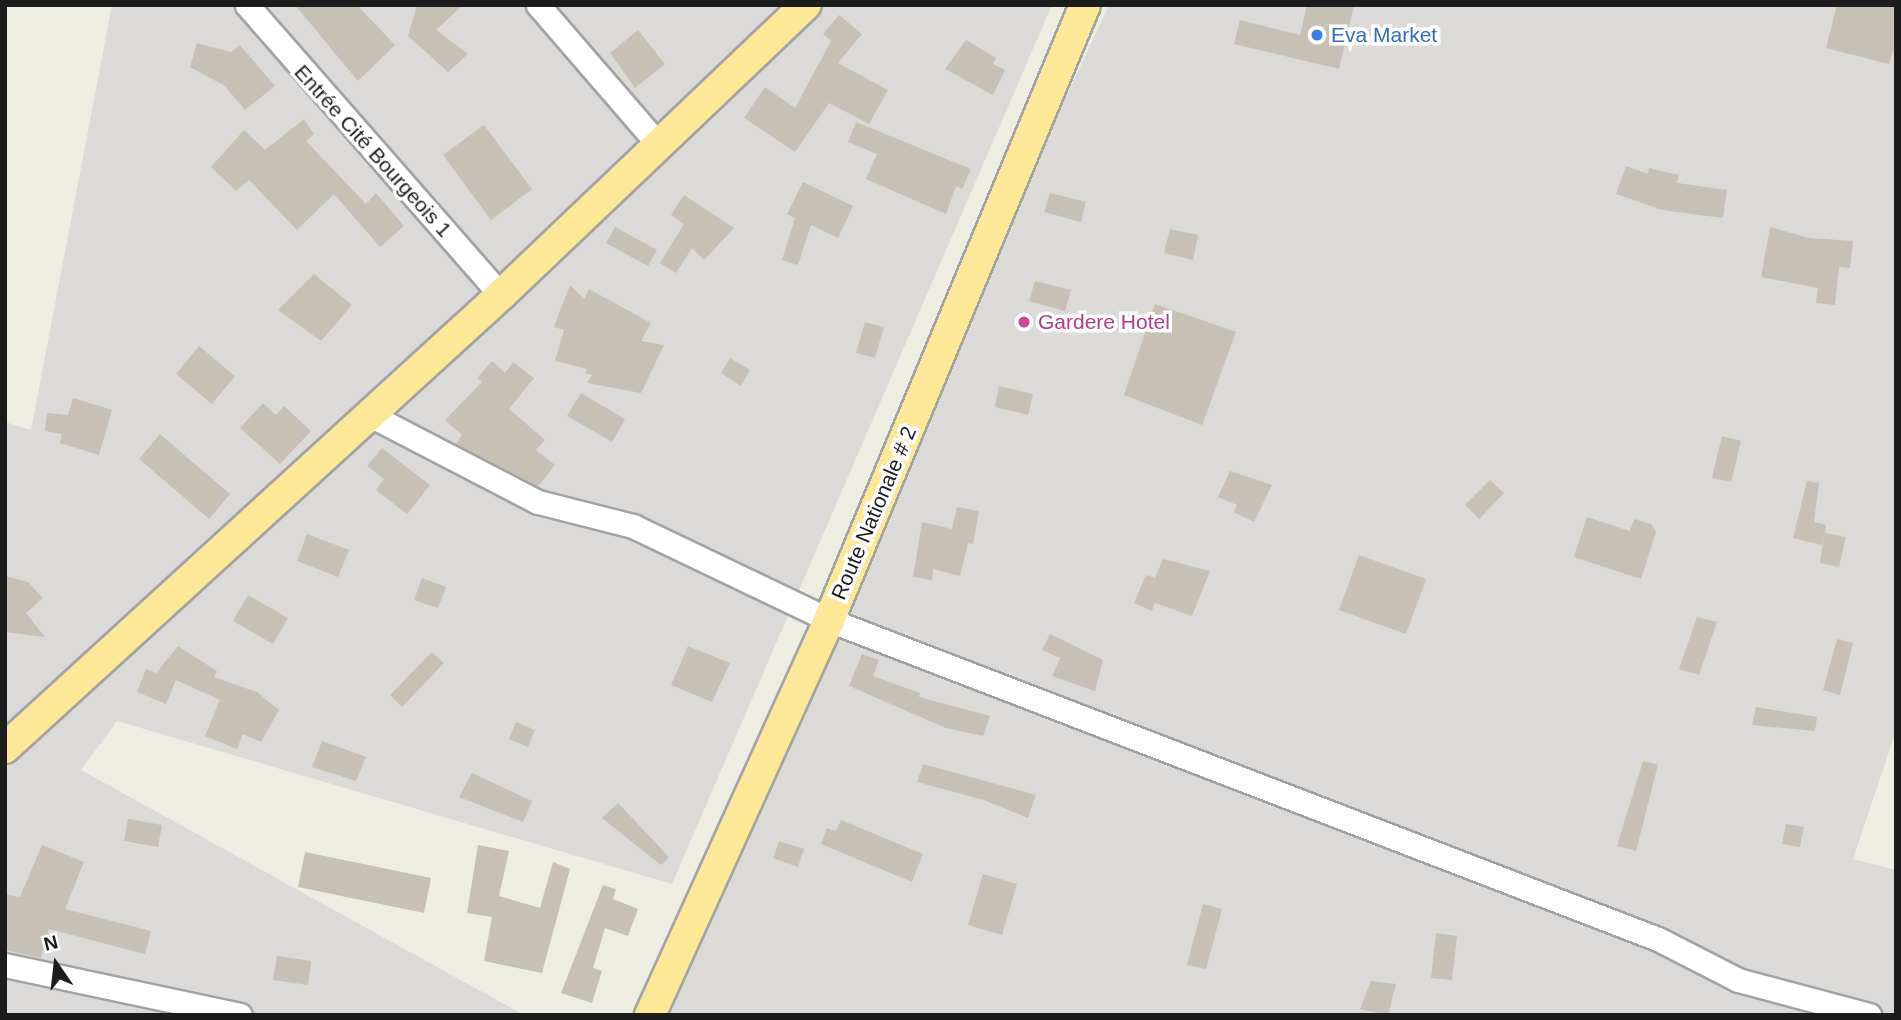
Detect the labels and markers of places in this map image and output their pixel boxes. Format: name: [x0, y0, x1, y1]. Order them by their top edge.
place label: Eva Market: [1331, 22, 1437, 48]
marker: Eva Market: [1309, 27, 1325, 43]
place label: Gardere Hotel: [1038, 309, 1170, 335]
marker: Gardere Hotel: [1016, 314, 1032, 330]

